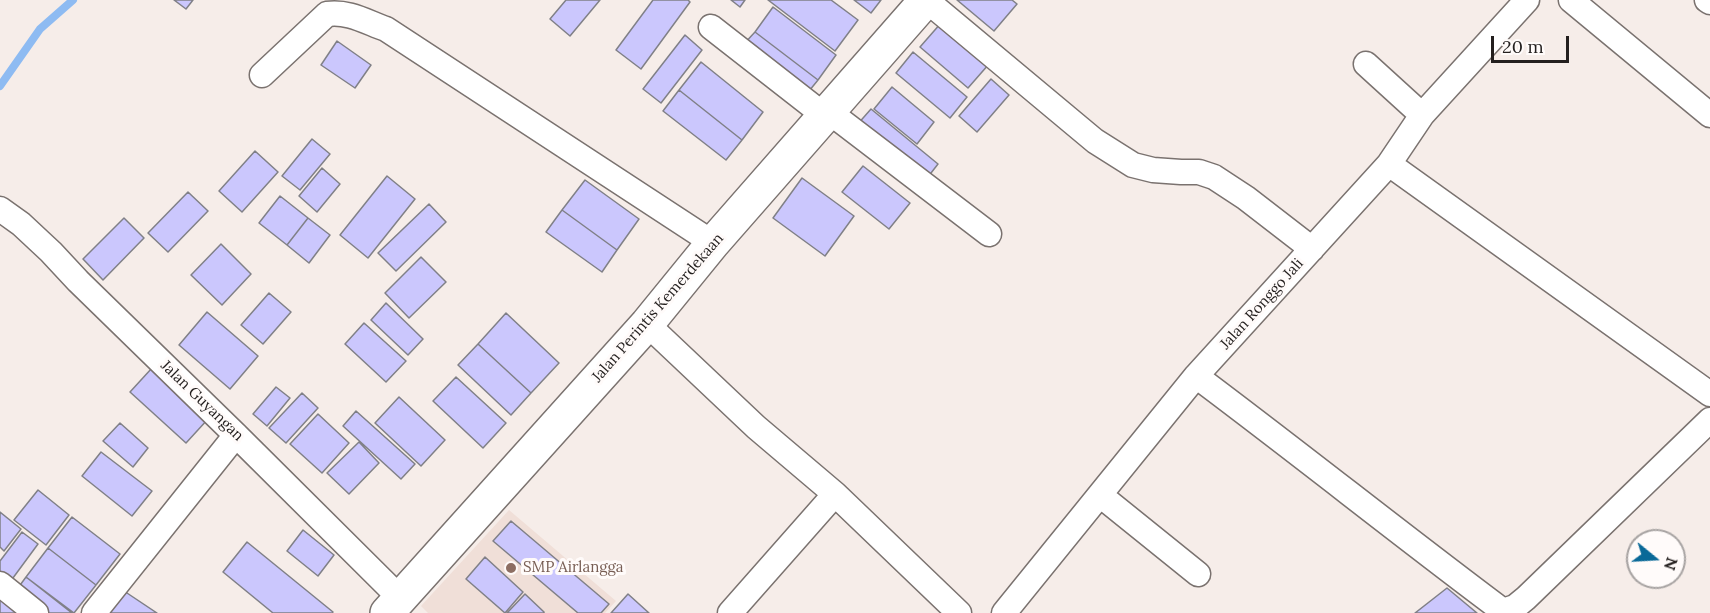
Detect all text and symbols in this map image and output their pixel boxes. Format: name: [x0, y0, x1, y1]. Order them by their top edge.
scale bar: [1494, 24, 1572, 62]
text: 20 m: [1502, 35, 1544, 58]
street label: Jalan Perintis Kemerdekaan: [588, 230, 728, 386]
street label: Jalan Ronggo Jali: [1217, 255, 1307, 353]
street label: Jalan Guyangan: [157, 357, 247, 445]
north arrow: [1626, 529, 1686, 589]
text: N: [1660, 555, 1683, 573]
place label: SMP Airlangga: [523, 559, 624, 577]
marker: SMP Airlangga: [504, 561, 518, 575]

